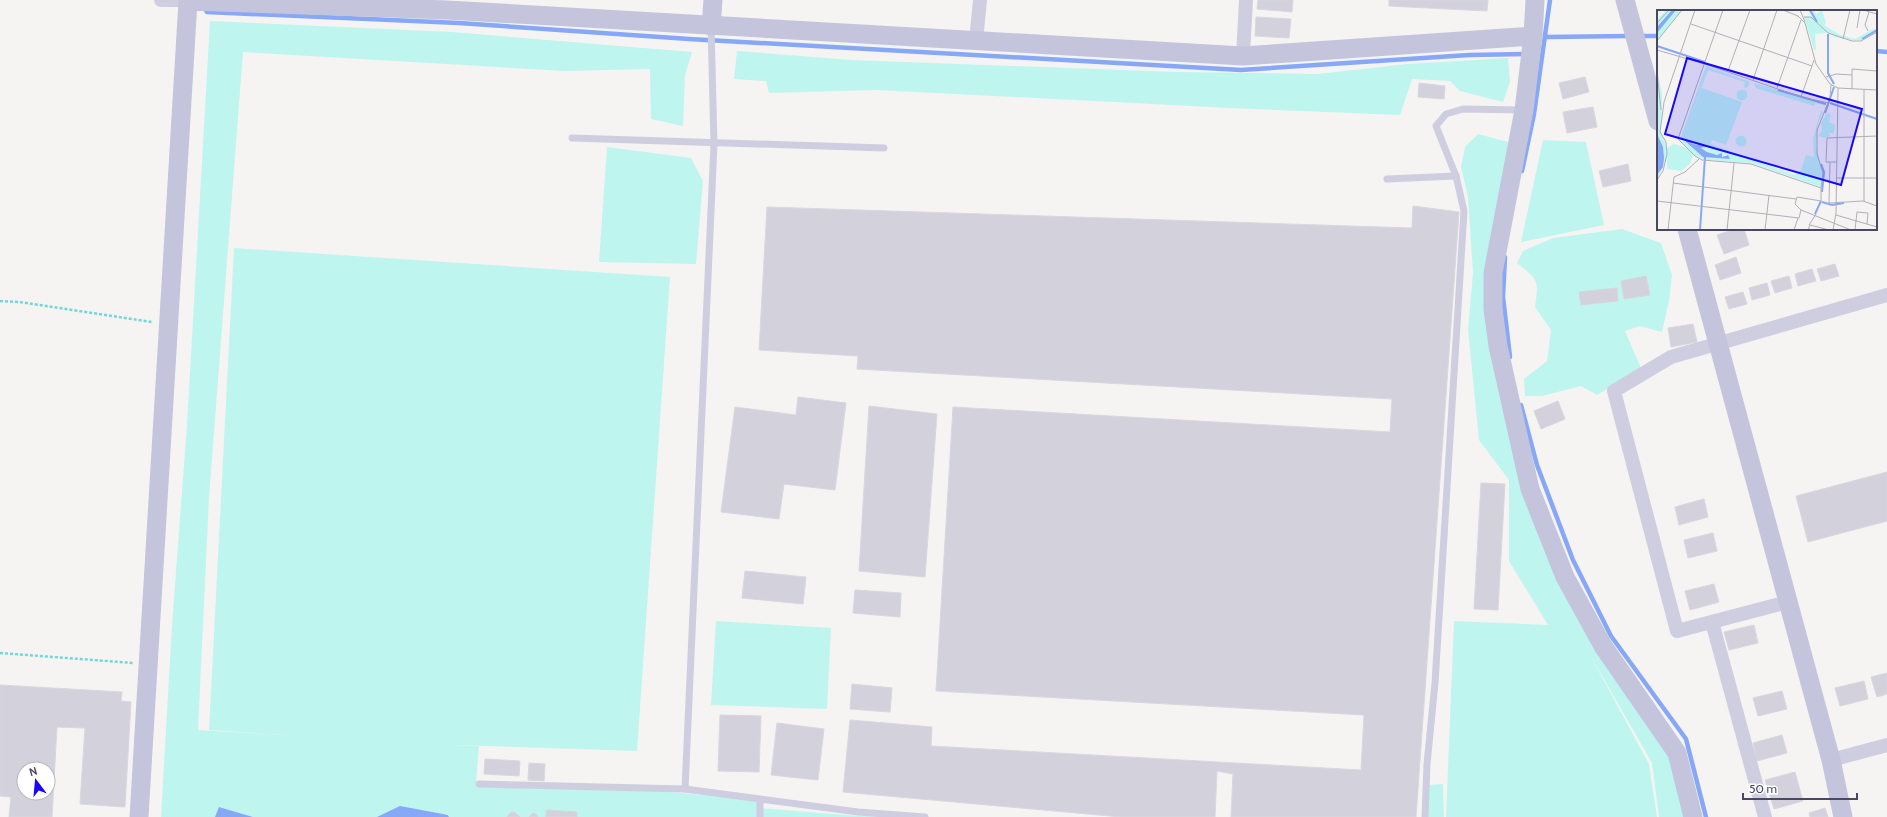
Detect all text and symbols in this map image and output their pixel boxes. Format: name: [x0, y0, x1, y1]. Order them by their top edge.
inset map: [1657, 10, 1877, 230]
north arrow: [16, 761, 56, 801]
text: N: [28, 764, 39, 779]
scale bar: [1743, 775, 1857, 801]
text: 50 m: [1749, 781, 1777, 796]

